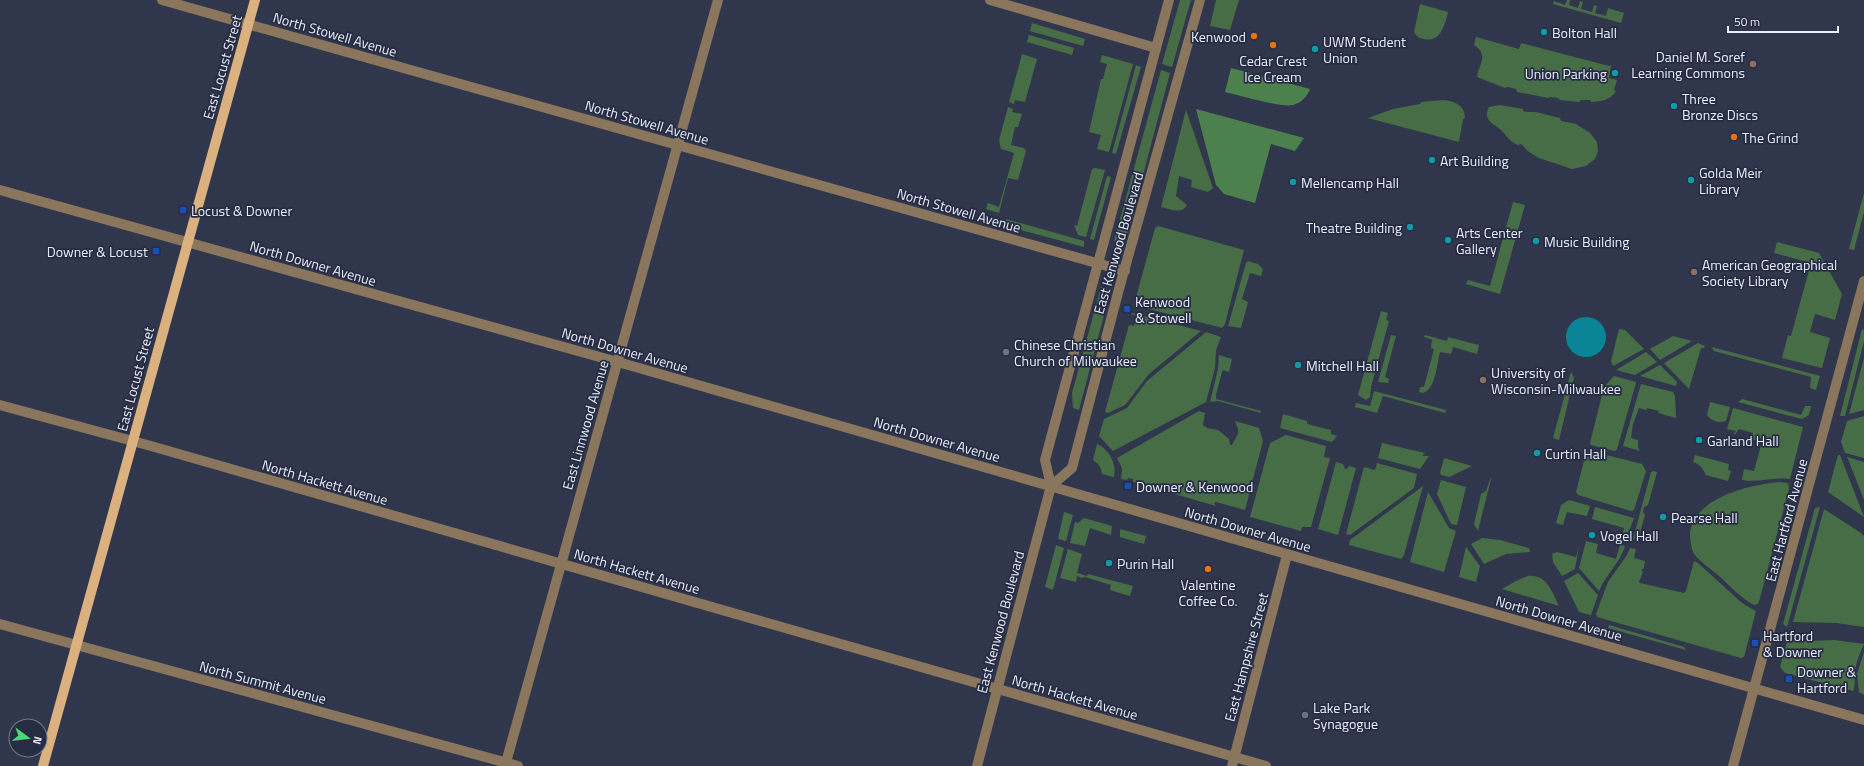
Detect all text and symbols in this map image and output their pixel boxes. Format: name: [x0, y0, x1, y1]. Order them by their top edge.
street label: North Stowell Avenue: [271, 6, 399, 62]
scale bar: [1728, 8, 1838, 34]
street label: East Locust Street: [197, 12, 247, 122]
text: 50 m: [1734, 12, 1760, 31]
place label: Bolton Hall: [1552, 22, 1617, 43]
place label: Kenwood: [1191, 26, 1246, 47]
marker: Bolton Hall: [1539, 27, 1549, 37]
marker: Kenwood: [1249, 31, 1259, 41]
place label: UWM Student Union: [1323, 31, 1406, 68]
marker: Cedar Crest Ice Cream: [1268, 40, 1278, 50]
marker: UWM Student Union: [1310, 44, 1320, 54]
place label: Daniel M. Soref Learning Commons: [1631, 46, 1745, 83]
place label: Cedar Crest Ice Cream: [1239, 50, 1307, 87]
marker: Daniel M. Soref Learning Commons: [1748, 59, 1758, 69]
place label: Union Parking: [1525, 63, 1607, 84]
marker: Union Parking: [1610, 68, 1620, 78]
place label: Three Bronze Discs: [1682, 88, 1758, 125]
street label: North Stowell Avenue: [583, 94, 711, 150]
marker: Three Bronze Discs: [1669, 101, 1679, 111]
place label: The Grind: [1742, 127, 1799, 148]
marker: The Grind: [1729, 132, 1739, 142]
place label: Art Building: [1440, 150, 1509, 171]
marker: Art Building: [1427, 155, 1437, 165]
place label: Golda Meir Library: [1699, 162, 1763, 199]
street label: East Kenwood Boulevard: [1088, 170, 1148, 316]
place label: Mellencamp Hall: [1301, 172, 1399, 193]
marker: Golda Meir Library: [1686, 175, 1696, 185]
marker: Mellencamp Hall: [1288, 177, 1298, 187]
street label: North Stowell Avenue: [895, 182, 1023, 238]
place label: Locust & Downer: [191, 200, 292, 221]
marker: Locust & Downer: [178, 205, 188, 215]
place label: Theatre Building: [1306, 217, 1402, 238]
marker: Theatre Building: [1405, 222, 1415, 232]
place label: Arts Center Gallery: [1456, 222, 1523, 259]
place label: Music Building: [1544, 231, 1630, 252]
street label: North Downer Avenue: [247, 235, 379, 291]
marker: Arts Center Gallery: [1443, 235, 1453, 245]
marker: Music Building: [1531, 236, 1541, 246]
place label: Downer & Locust: [47, 241, 148, 262]
marker: Downer & Locust: [151, 246, 161, 256]
place label: American Geographical Society Library: [1702, 254, 1837, 291]
marker: American Geographical Society Library: [1689, 267, 1699, 277]
place label: Kenwood & Stowell: [1135, 291, 1192, 328]
marker: Kenwood & Stowell: [1122, 304, 1132, 314]
street label: North Downer Avenue: [559, 322, 691, 378]
street label: East Locust Street: [111, 324, 159, 434]
place label: Chinese Christian Church of Milwaukee: [1014, 334, 1137, 371]
marker: Chinese Christian Church of Milwaukee: [1001, 347, 1011, 357]
place label: Mitchell Hall: [1306, 355, 1379, 376]
street label: East Linnwood Avenue: [556, 358, 614, 492]
marker: Mitchell Hall: [1293, 360, 1303, 370]
place label: University of Wisconsin-Milwaukee: [1491, 362, 1621, 399]
marker: University of Wisconsin-Milwaukee: [1478, 375, 1488, 385]
street label: North Downer Avenue: [871, 411, 1003, 467]
place label: Garland Hall: [1707, 430, 1779, 451]
marker: Garland Hall: [1694, 435, 1704, 445]
place label: Curtin Hall: [1545, 443, 1606, 464]
marker: Curtin Hall: [1532, 448, 1542, 458]
street label: North Hackett Avenue: [260, 454, 390, 510]
street label: East Hartford Avenue: [1760, 456, 1812, 584]
place label: Downer & Kenwood: [1136, 476, 1253, 497]
marker: Downer & Kenwood: [1123, 481, 1133, 491]
street label: North Downer Avenue: [1182, 501, 1314, 557]
place label: Pearse Hall: [1671, 507, 1738, 528]
marker: Pearse Hall: [1658, 512, 1668, 522]
place label: Vogel Hall: [1600, 525, 1659, 546]
marker: Vogel Hall: [1587, 530, 1597, 540]
street label: North Hackett Avenue: [572, 543, 702, 599]
street label: East Kenwood Boulevard: [971, 548, 1029, 696]
place label: Purin Hall: [1117, 553, 1174, 574]
marker: Purin Hall: [1104, 558, 1114, 568]
marker: Valentine Coffee Co.: [1203, 564, 1213, 574]
place label: Valentine Coffee Co.: [1178, 574, 1238, 611]
street label: East Hampshire Street: [1219, 590, 1273, 724]
street label: North Downer Avenue: [1493, 590, 1625, 646]
place label: Hartford & Downer: [1763, 625, 1822, 662]
marker: Hartford & Downer: [1750, 638, 1760, 648]
street label: North Summit Avenue: [197, 655, 329, 709]
place label: Downer & Hartford: [1797, 661, 1857, 698]
street label: North Hackett Avenue: [1010, 669, 1140, 725]
marker: Downer & Hartford: [1784, 674, 1794, 684]
place label: Lake Park Synagogue: [1313, 697, 1378, 734]
marker: Lake Park Synagogue: [1300, 710, 1310, 720]
north arrow: [8, 718, 48, 758]
text: N: [29, 735, 46, 746]

